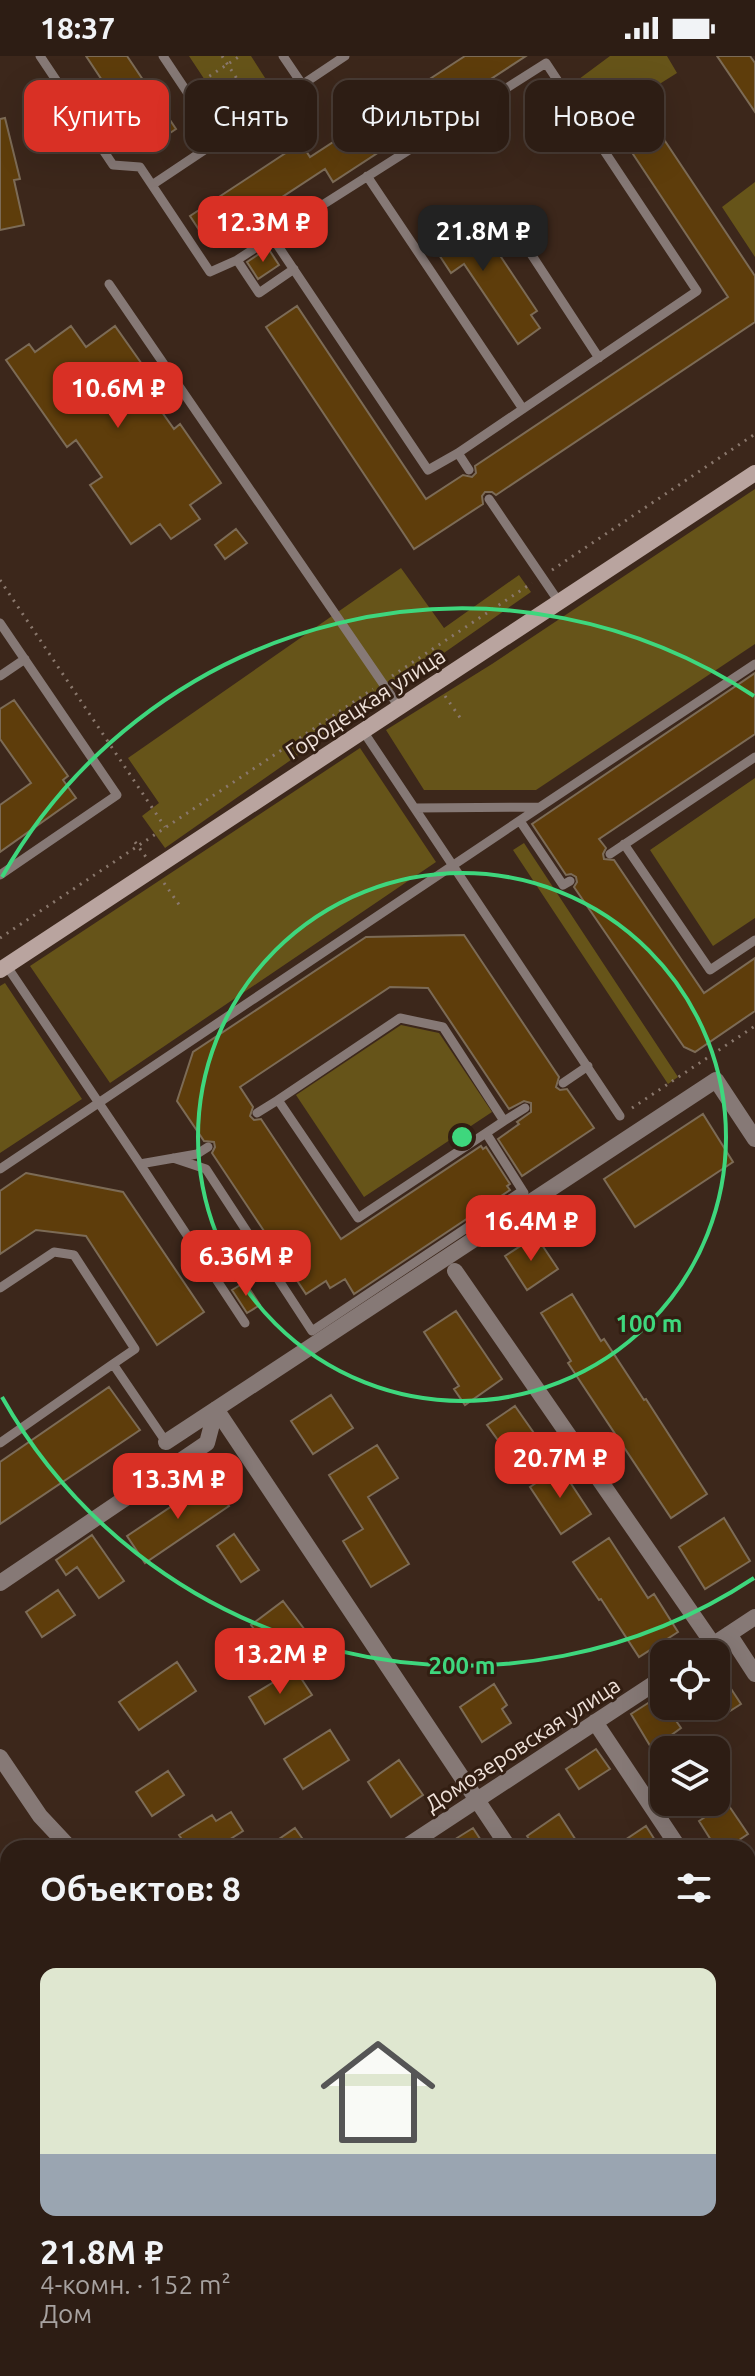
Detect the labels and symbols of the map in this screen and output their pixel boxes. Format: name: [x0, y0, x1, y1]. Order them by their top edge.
pin: 12.3M ₽: [189, 196, 337, 264]
pin: 21.8M ₽: [409, 205, 557, 273]
pin: 10.6M ₽: [44, 362, 192, 430]
street label: Городецкая улица: [281, 642, 449, 764]
centre of rings: [448, 1123, 476, 1151]
pin: 16.4M ₽: [457, 1195, 605, 1263]
pin: 6.36M ₽: [172, 1230, 320, 1298]
text: 100 m: [616, 1310, 682, 1337]
pin: 20.7M ₽: [486, 1432, 634, 1500]
pin: 13.3M ₽: [104, 1453, 252, 1521]
pin: 13.2M ₽: [206, 1628, 354, 1696]
text: 200 m: [429, 1652, 495, 1679]
street label: Домозеровская улица: [420, 1672, 624, 1816]

